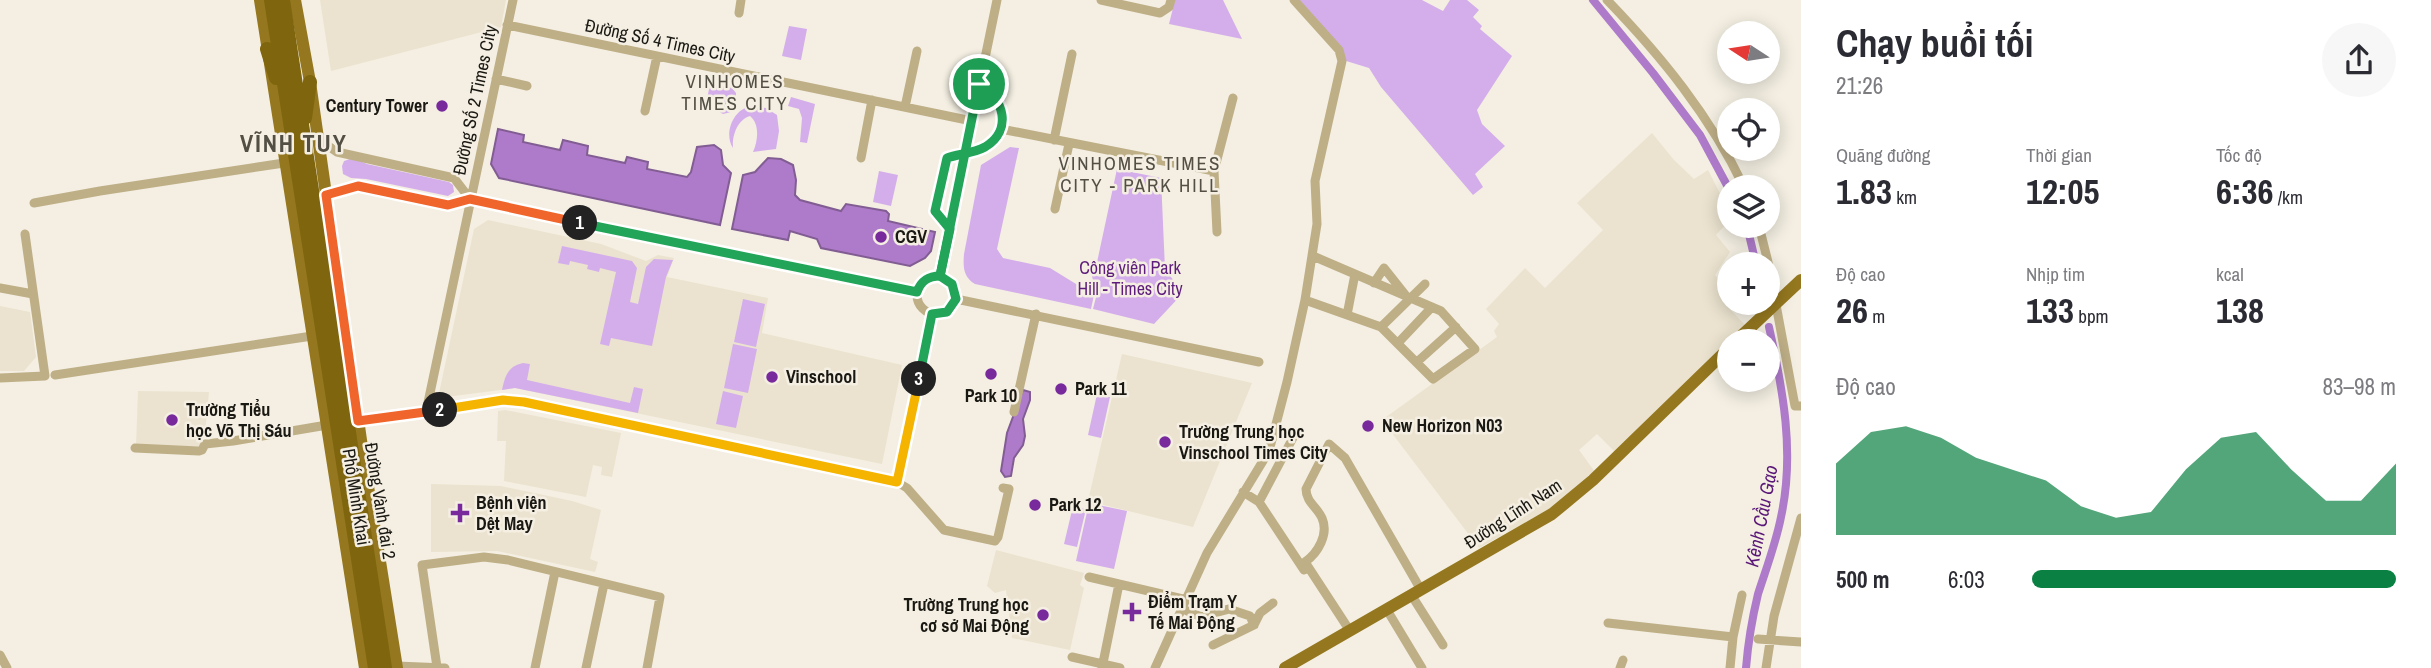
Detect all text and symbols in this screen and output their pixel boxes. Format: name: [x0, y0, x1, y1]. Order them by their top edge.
street label: Đường Số 4 Times City: [583, 12, 738, 69]
text: Chạy buổi tối: [1836, 18, 2033, 69]
north arrow: [1717, 21, 1780, 84]
map controls: [1717, 21, 1780, 392]
street label: Đường Số 2 Times City: [446, 22, 503, 177]
button: share: [2322, 23, 2396, 97]
pin: [949, 54, 1009, 114]
icon: arrive: [960, 65, 998, 103]
district label: VINHOMES TIMES CITY: [681, 68, 789, 116]
text: 21:26: [1836, 70, 1883, 101]
place label: Century Tower: [326, 93, 428, 118]
marker: Century Tower: [434, 98, 450, 114]
button: locate: [1717, 98, 1780, 161]
district label: VĨNH TUY: [240, 127, 348, 159]
text: Quãng đường: [1836, 142, 1930, 168]
text: Thời gian: [2026, 142, 2092, 168]
text: Tốc độ: [2216, 142, 2262, 168]
district label: VINHOMES TIMES CITY - PARK HILL: [1059, 150, 1221, 198]
text: 1.83: [1836, 168, 1892, 215]
text: 12:05: [2026, 168, 2099, 215]
text: 6:36: [2216, 168, 2273, 215]
button: layers: [1717, 175, 1780, 238]
text: km: [1892, 184, 1917, 210]
text: /km: [2273, 184, 2303, 210]
pin: 1: [562, 206, 598, 241]
text: 1: [575, 209, 584, 235]
place label: CGV: [895, 224, 927, 249]
marker: CGV: [873, 229, 889, 245]
button: +: [1717, 252, 1780, 315]
park label: Công viên Park Hill - Times City: [1077, 255, 1183, 301]
text: Độ cao: [1836, 261, 1885, 287]
text: Nhịp tim: [2026, 261, 2085, 287]
text: kcal: [2216, 261, 2244, 287]
text: 26: [1836, 287, 1868, 334]
text: 133: [2026, 287, 2074, 334]
text: 138: [2216, 287, 2264, 334]
text: m: [1868, 303, 1885, 329]
text: bpm: [2074, 303, 2109, 329]
button: −: [1717, 329, 1780, 392]
pin: 3: [902, 362, 936, 396]
place label: Vinschool: [786, 364, 856, 389]
text: 3: [914, 365, 923, 391]
marker: Park 10: [983, 366, 999, 382]
marker: Vinschool: [764, 369, 780, 385]
text: Độ cao: [1836, 371, 1896, 402]
text: 83–98 m: [2323, 371, 2396, 402]
place label: Park 11: [1075, 376, 1128, 401]
marker: Park 11: [1053, 381, 1069, 397]
place label: Park 10: [965, 383, 1017, 408]
pin: 2: [422, 392, 458, 428]
text: 2: [435, 396, 444, 422]
place label: Trường Tiểu học Võ Thị Sáu: [186, 397, 292, 443]
marker: Trường Tiểu học Võ Thị Sáu: [164, 412, 180, 428]
place label: New Horizon N03: [1382, 413, 1503, 438]
marker: New Horizon N03: [1360, 418, 1376, 434]
place label: Trường Trung học Vinschool Times City: [1179, 419, 1329, 465]
marker: Trường Trung học Vinschool Times City: [1157, 434, 1173, 450]
street label: Đường Vành đai 2: [359, 441, 402, 561]
street label: Phố Minh Khai: [337, 447, 376, 547]
water label: Kênh Cầu Gạo: [1738, 463, 1784, 569]
street label: Đường Lĩnh Nam: [1459, 473, 1566, 554]
place label: Bệnh viện Dệt May: [476, 490, 547, 536]
place label: Park 12: [1049, 492, 1102, 517]
marker: Park 12: [1027, 497, 1043, 513]
marker: Bệnh viện Dệt May: [450, 503, 470, 523]
text: 500 m: [1836, 564, 1889, 595]
text: 6:03: [1948, 564, 1985, 595]
place label: Điểm Trạm Y Tế Mai Động: [1148, 589, 1237, 635]
place label: Trường Trung học cơ sở Mai Động: [904, 592, 1029, 638]
marker: Điểm Trạm Y Tế Mai Động: [1122, 602, 1142, 622]
marker: Trường Trung học cơ sở Mai Động: [1035, 607, 1051, 623]

